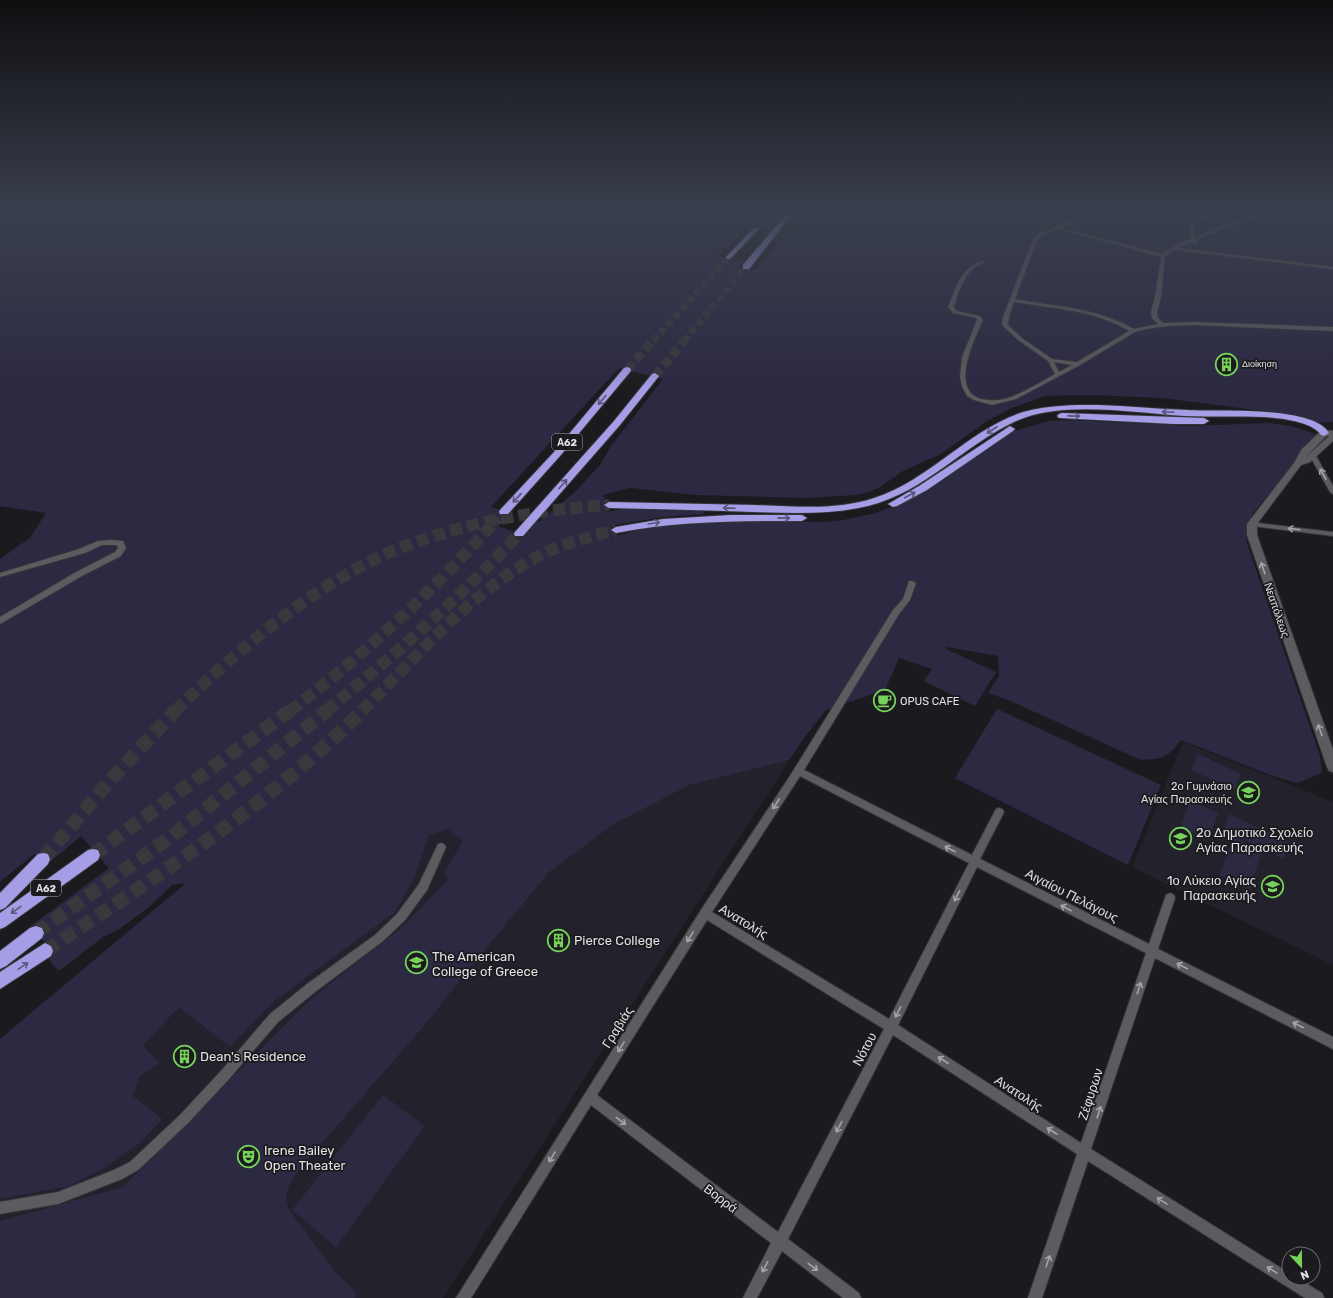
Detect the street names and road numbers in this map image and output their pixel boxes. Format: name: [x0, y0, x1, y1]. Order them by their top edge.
road number: Α62: [552, 434, 582, 450]
street label: Νεαπόλεως: [1261, 581, 1292, 639]
street label: Αιγαίου Πελάγους: [1023, 866, 1121, 925]
road number: Α62: [31, 880, 61, 896]
street label: Ανατολής: [717, 901, 771, 942]
street label: Γραβιάς: [599, 1004, 636, 1051]
street label: Νότου: [849, 1030, 879, 1069]
street label: Ζέφυρων: [1075, 1066, 1106, 1122]
street label: Ανατολής: [992, 1072, 1046, 1115]
street label: Βορρά: [701, 1181, 741, 1216]

